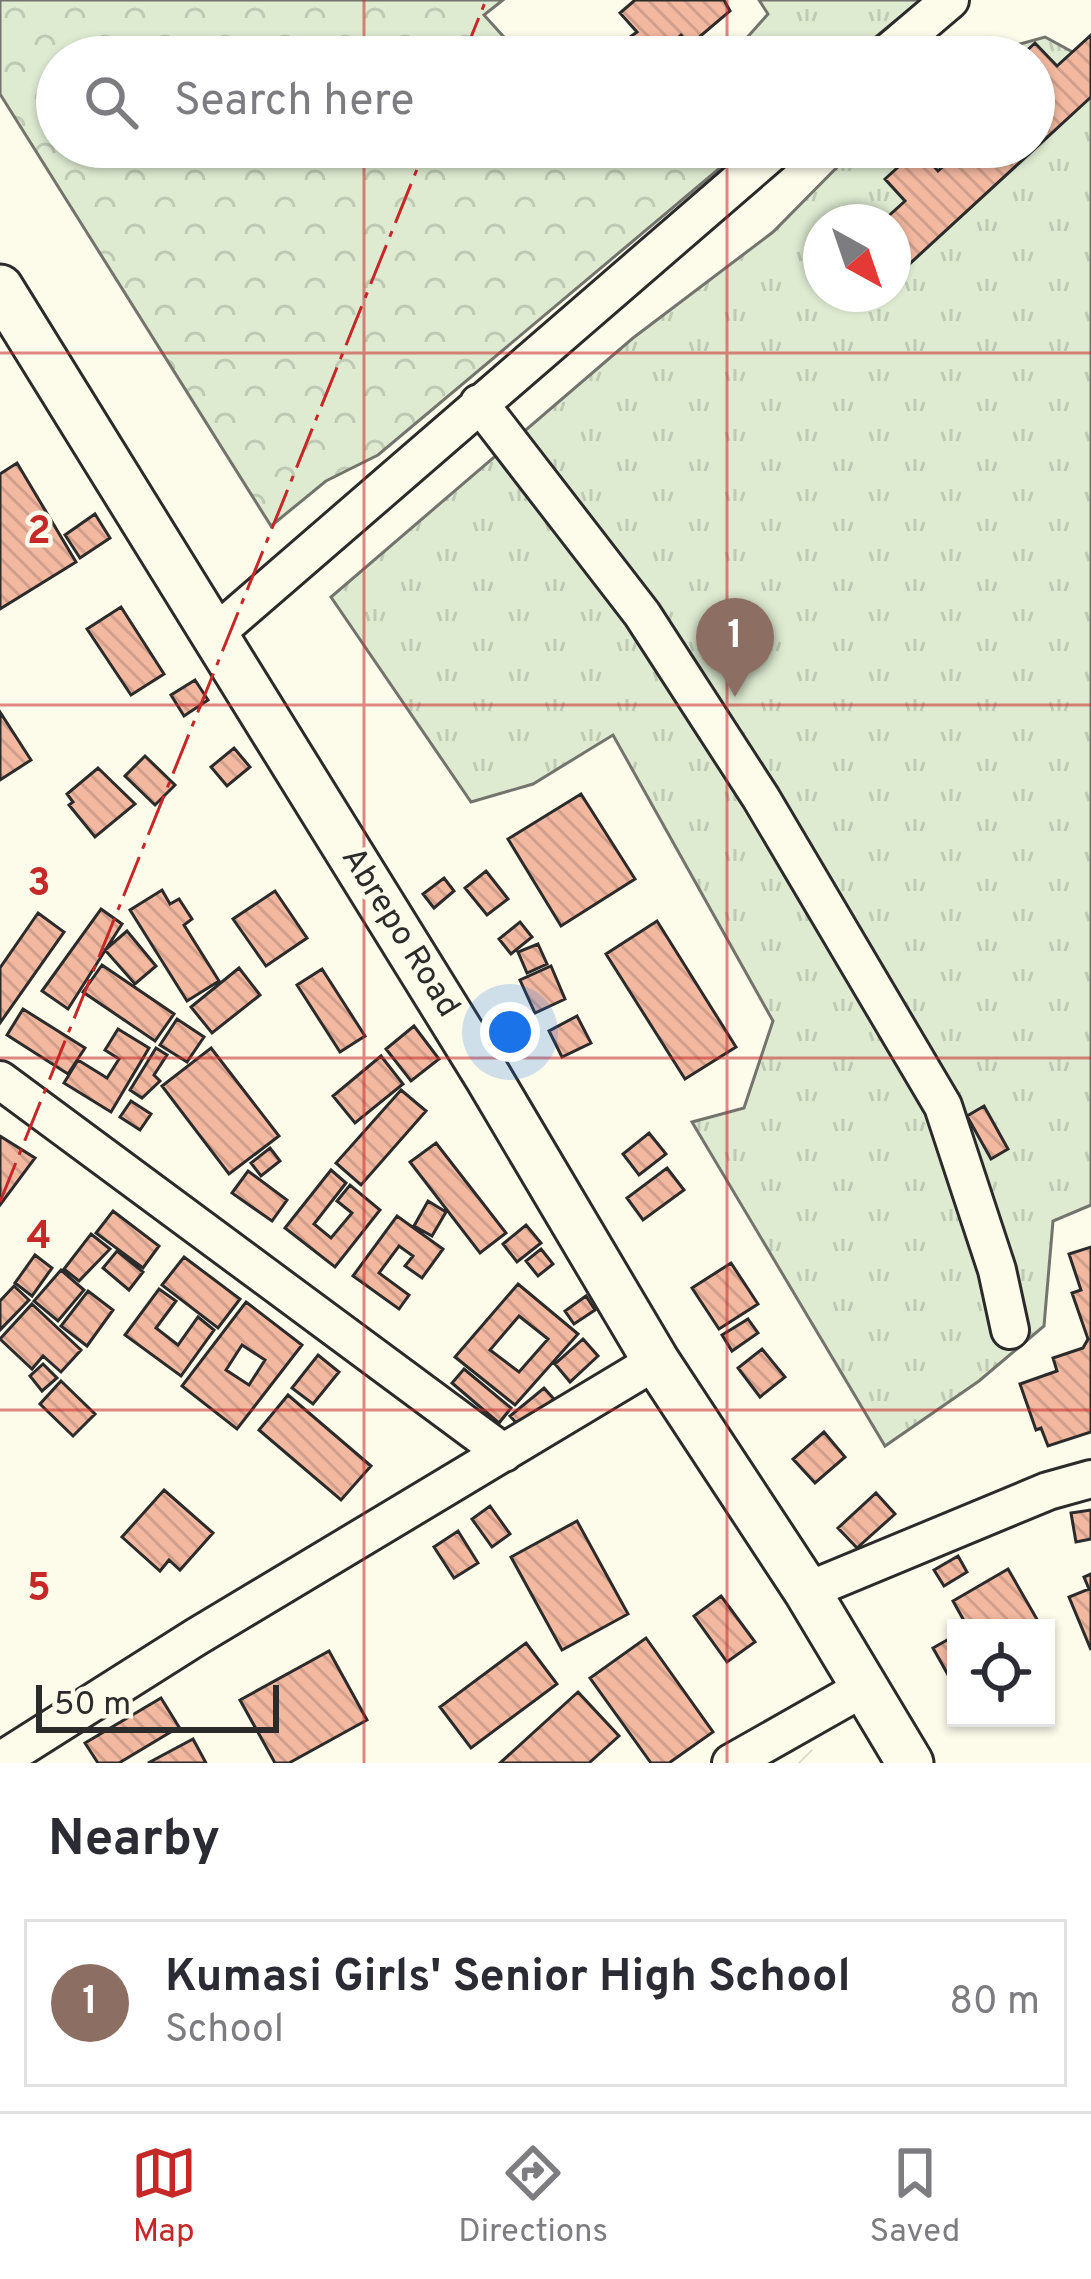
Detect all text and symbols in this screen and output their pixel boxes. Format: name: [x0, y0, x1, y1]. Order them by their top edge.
search box: [36, 36, 1055, 168]
icon: search: [78, 69, 144, 135]
text: Search here: [174, 74, 414, 131]
north arrow: [803, 204, 911, 312]
text: 2: [27, 509, 51, 558]
pin: 1: [696, 598, 774, 697]
street label: Abrepo Road: [330, 840, 468, 1026]
text: 3: [27, 861, 51, 910]
your location: [480, 1002, 540, 1062]
text: 4: [26, 1214, 52, 1263]
text: 5: [27, 1566, 51, 1615]
map controls: [947, 1619, 1055, 1727]
button: locate: [947, 1619, 1055, 1727]
scale bar: [36, 1679, 279, 1732]
text: 50 m: [54, 1685, 131, 1727]
text: Nearby: [48, 1809, 220, 1874]
text: Kumasi Girls' Senior High School: [165, 1950, 851, 2007]
text: 1: [82, 1979, 98, 2028]
text: 80 m: [949, 1979, 1040, 2028]
text: School: [165, 2007, 284, 2056]
tab: Map: [131, 2140, 197, 2254]
tab: Directions: [458, 2140, 608, 2254]
tab: Saved: [870, 2140, 960, 2254]

